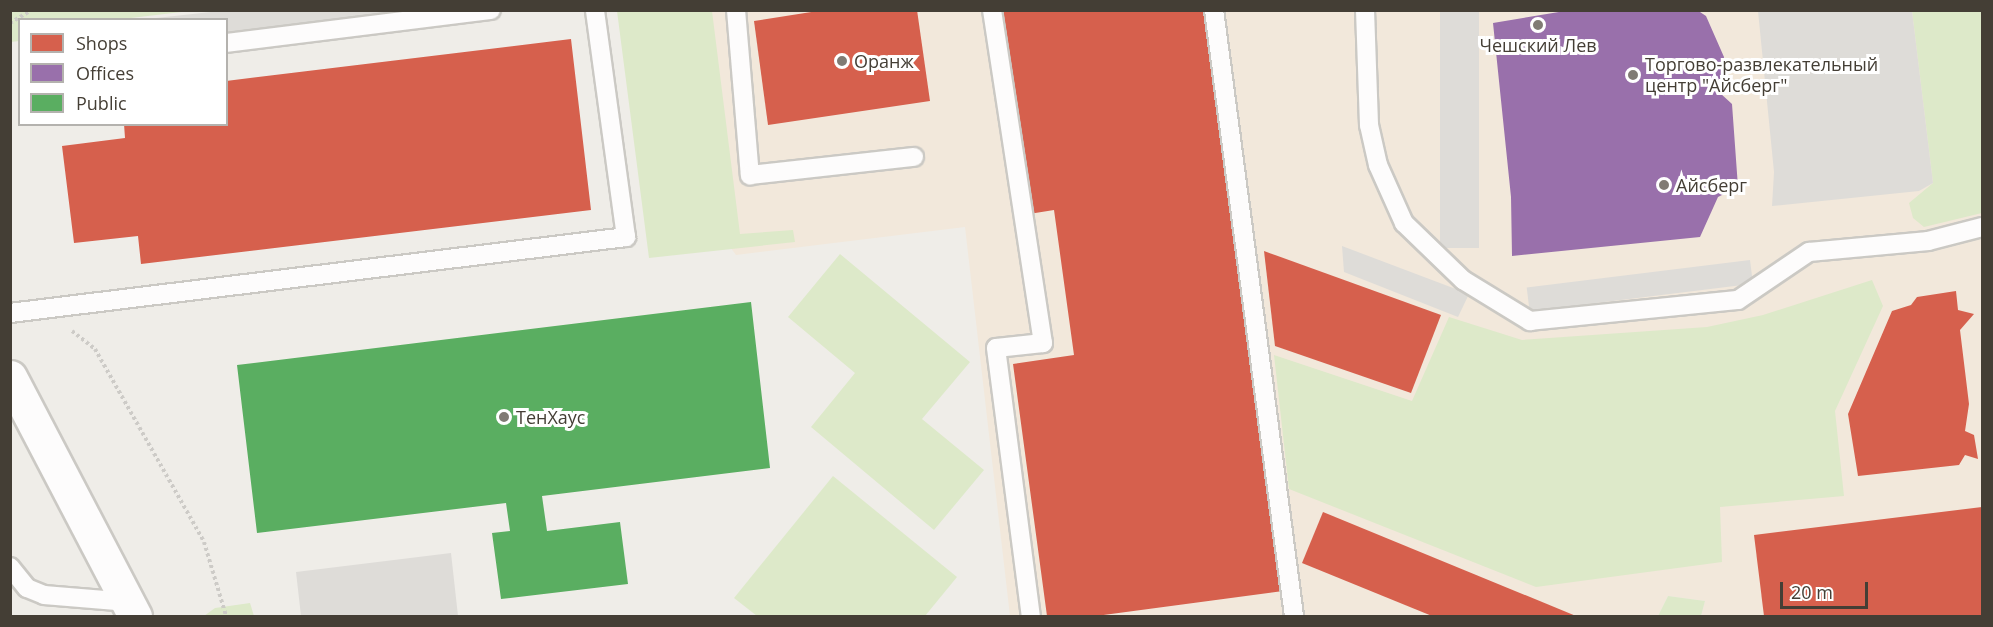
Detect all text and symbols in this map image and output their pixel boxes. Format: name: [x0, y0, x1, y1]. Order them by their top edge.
legend: [18, 18, 228, 126]
marker: Чешский Лев: [1531, 18, 1545, 32]
text: Shops: [76, 31, 127, 55]
place label: Чешский Лев: [1479, 34, 1597, 56]
place label: Оранж: [854, 50, 914, 72]
marker: Оранж: [835, 54, 849, 68]
place label: Торгово-развлекательный центр "Айсберг": [1645, 54, 1878, 97]
text: Offices: [76, 61, 134, 85]
marker: Торгово-развлекательный центр "Айсберг": [1626, 68, 1640, 82]
text: Public: [76, 91, 127, 115]
place label: Айсберг: [1676, 174, 1747, 196]
marker: Айсберг: [1657, 178, 1671, 192]
place label: ТенХаус: [516, 406, 585, 428]
marker: ТенХаус: [497, 410, 511, 424]
scale bar: [1783, 570, 1872, 608]
text: 20 m: [1791, 580, 1833, 604]

